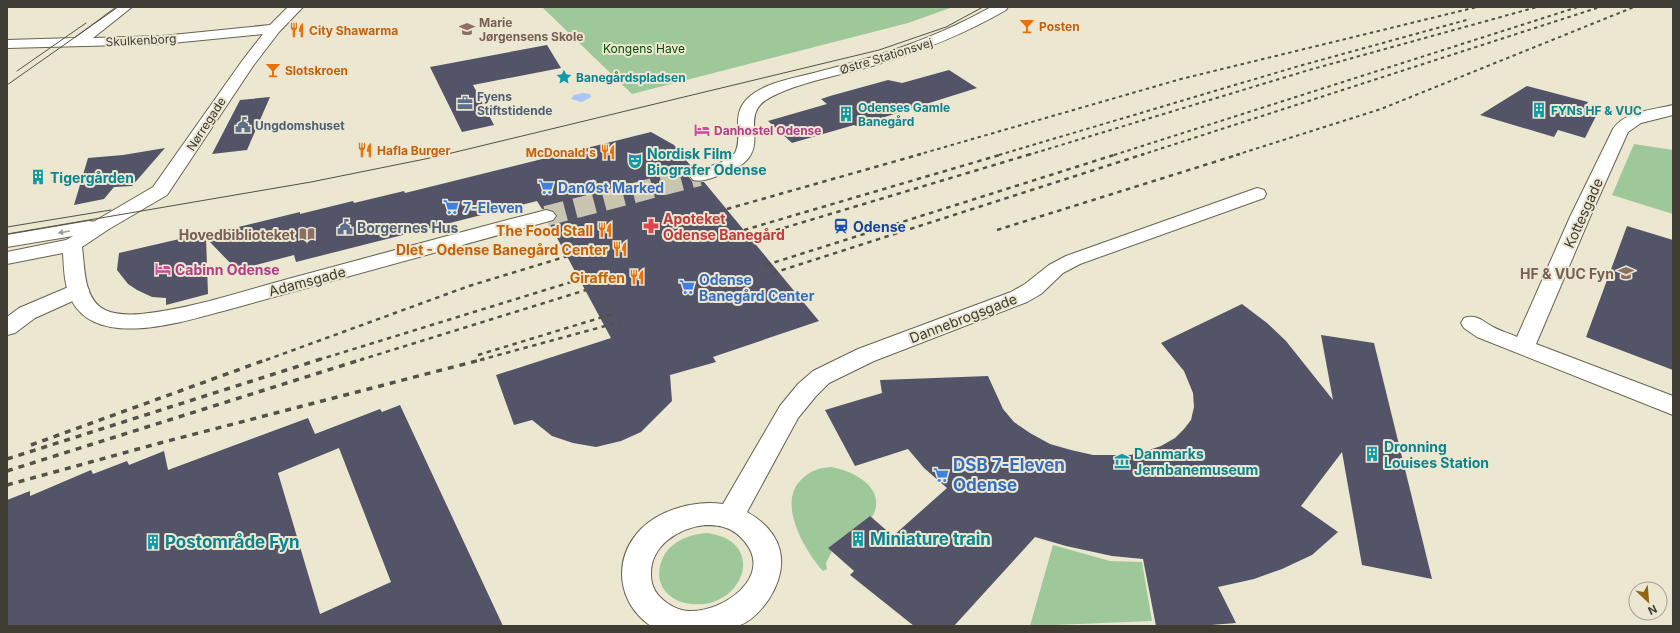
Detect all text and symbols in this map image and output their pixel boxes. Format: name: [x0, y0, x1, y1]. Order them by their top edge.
place label: Marie Jørgensens Skole: [479, 15, 583, 44]
bar icon: Posten: [1018, 17, 1036, 35]
place label: Posten: [1039, 19, 1080, 34]
school or university icon: Marie Jørgensens Skole: [458, 20, 476, 38]
restaurant icon: City Shawarma: [288, 21, 306, 39]
place label: City Shawarma: [309, 23, 398, 38]
street label: Skulkenborg: [105, 31, 177, 49]
street label: Østre Stationsvej: [838, 35, 934, 77]
park label: Kongens Have: [603, 41, 685, 56]
bar icon: Slotskroen: [264, 61, 282, 79]
place label: Slotskroen: [285, 63, 348, 78]
place icon: Banegårdspladsen: [555, 68, 573, 86]
place label: Banegårdspladsen: [576, 70, 686, 85]
place label: Fyens Stiftstidende: [477, 89, 552, 118]
street label: Nørregade: [183, 94, 229, 154]
office icon: Fyens Stiftstidende: [456, 94, 474, 112]
place label: Odenses Gamle Banegård: [858, 100, 950, 129]
building icon: FYNs HF & VUC: [1530, 101, 1548, 119]
place label: FYNs HF & VUC: [1551, 103, 1642, 118]
building icon: Odenses Gamle Banegård: [837, 105, 855, 123]
public building icon: Ungdomshuset: [234, 116, 252, 134]
place label: Ungdomshuset: [255, 118, 345, 133]
hotel icon: Danhostel Odense: [693, 121, 711, 139]
place label: Danhostel Odense: [714, 123, 821, 138]
restaurant icon: Hafla Burger: [356, 141, 374, 159]
place label: Hafla Burger: [377, 143, 451, 158]
restaurant icon: McDonald's: [599, 143, 617, 161]
place label: McDonald's: [526, 145, 596, 160]
place label: Nordisk Film Biografer Odense: [647, 145, 767, 178]
theatre icon: Nordisk Film Biografer Odense: [626, 152, 644, 170]
building icon: Tigergården: [29, 168, 47, 186]
place label: Tigergården: [50, 169, 134, 186]
street label: Kottesgade: [1560, 175, 1606, 251]
supermarket icon: DanØst Marked: [537, 178, 555, 196]
place label: DanØst Marked: [558, 179, 664, 196]
supermarket icon: 7-Eleven: [442, 198, 460, 216]
place label: 7-Eleven: [463, 199, 523, 216]
place label: Apoteket Odense Banegård: [663, 210, 785, 243]
pharmacy icon: Apoteket Odense Banegård: [642, 217, 660, 235]
station icon: Odense: [832, 217, 850, 235]
public building icon: Borgernes Hus: [336, 218, 354, 236]
place label: Odense: [853, 218, 906, 235]
place label: Borgernes Hus: [357, 219, 459, 236]
restaurant icon: The Food Stall: [596, 221, 614, 239]
place label: The Food Stall: [496, 222, 593, 239]
library icon: Hovedbiblioteket: [298, 225, 316, 243]
place label: Hovedbiblioteket: [179, 226, 295, 243]
one-way arrow: [57, 229, 70, 235]
restaurant icon: Dlet - Odense Banegård Center: [611, 240, 629, 258]
place label: Dlet - Odense Banegård Center: [396, 241, 608, 258]
hotel icon: Cabinn Odense: [154, 260, 172, 278]
place label: Cabinn Odense: [175, 261, 280, 278]
street label: Adamsgade: [267, 263, 347, 299]
school or university icon: HF & VUC Fyn: [1617, 264, 1635, 282]
place label: HF & VUC Fyn: [1520, 265, 1614, 282]
restaurant icon: Giraffen: [628, 268, 646, 286]
place label: Giraffen: [570, 269, 625, 286]
place label: Odense Banegård Center: [699, 271, 815, 304]
supermarket icon: Odense Banegård Center: [678, 278, 696, 296]
street label: Dannebrogsgade: [907, 290, 1019, 346]
place label: Dronning Louises Station: [1384, 438, 1489, 471]
place label: Danmarks Jernbanemuseum: [1134, 445, 1258, 478]
building icon: Dronning Louises Station: [1363, 445, 1381, 463]
museum icon: Danmarks Jernbanemuseum: [1113, 452, 1131, 470]
place label: DSB 7-Eleven Odense: [953, 455, 1065, 495]
supermarket icon: DSB 7-Eleven Odense: [932, 466, 950, 484]
place label: Miniature train: [870, 529, 991, 549]
building icon: Miniature train: [849, 530, 867, 548]
place label: Postområde Fyn: [165, 532, 299, 552]
building icon: Postområde Fyn: [144, 533, 162, 551]
north arrow: [1628, 581, 1668, 621]
text: N: [1646, 602, 1659, 618]

